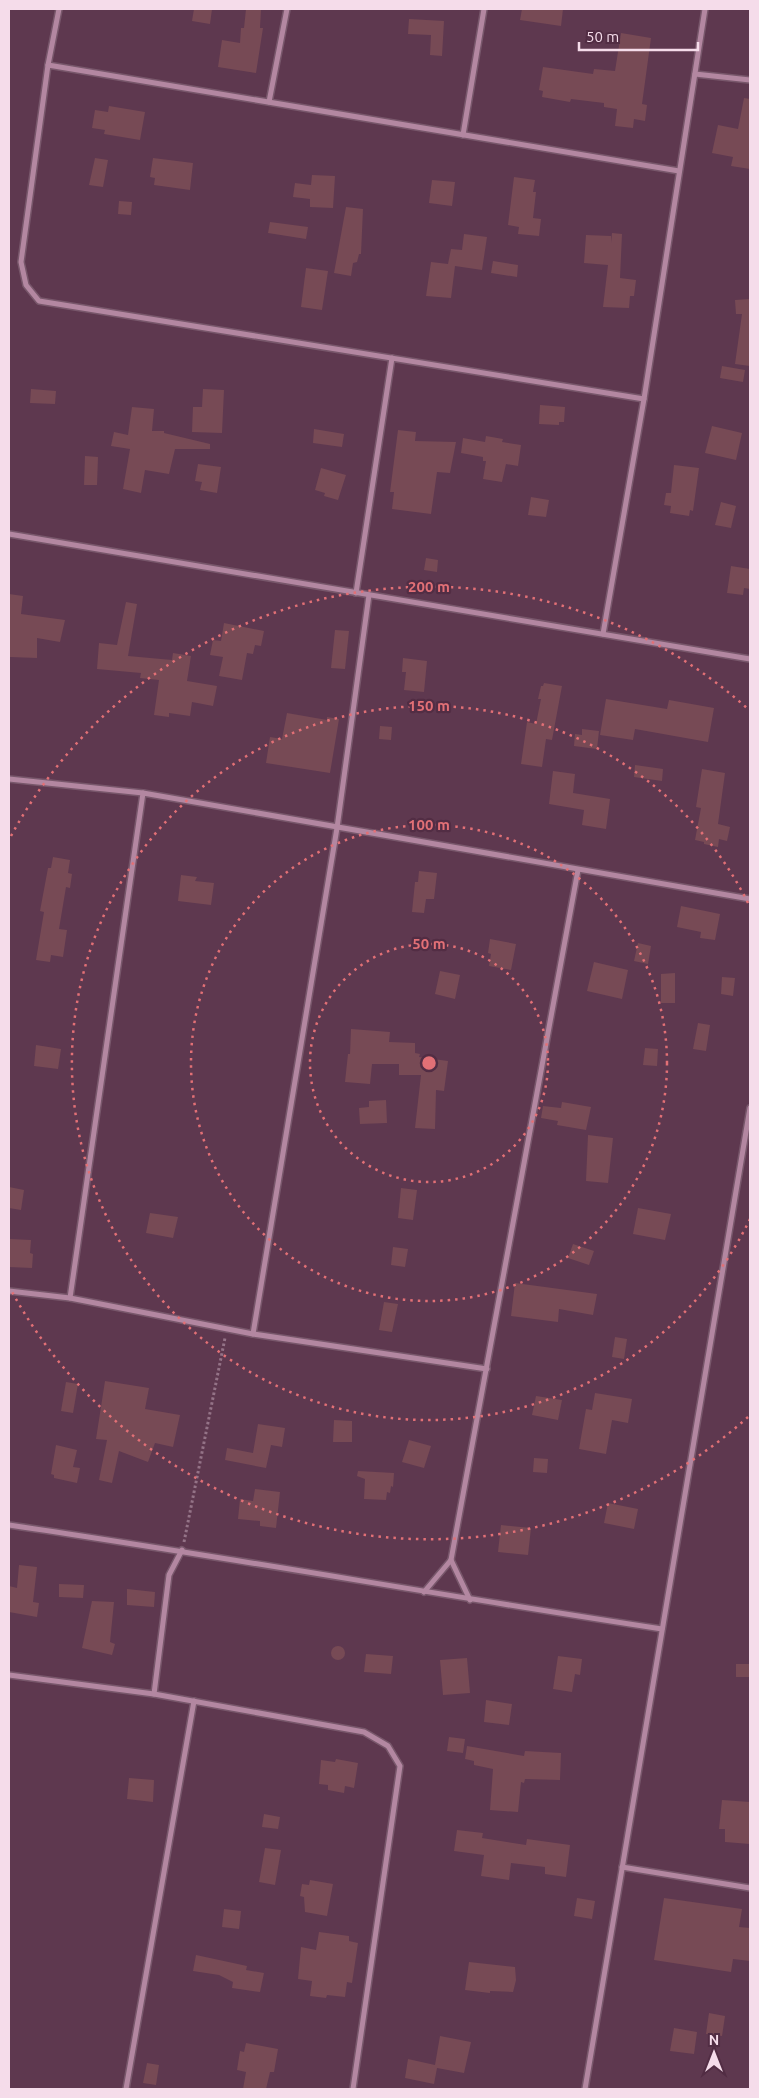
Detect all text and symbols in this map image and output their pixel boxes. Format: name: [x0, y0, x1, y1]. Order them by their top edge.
scale bar: [579, 20, 698, 52]
text: 50 m: [586, 28, 619, 45]
text: 200 m: [408, 578, 450, 595]
text: 150 m: [408, 697, 450, 714]
text: 100 m: [408, 816, 450, 833]
text: 50 m: [412, 935, 446, 952]
centre of rings: [420, 1054, 438, 1072]
north arrow: [689, 2028, 739, 2078]
text: N: [709, 2032, 719, 2048]

